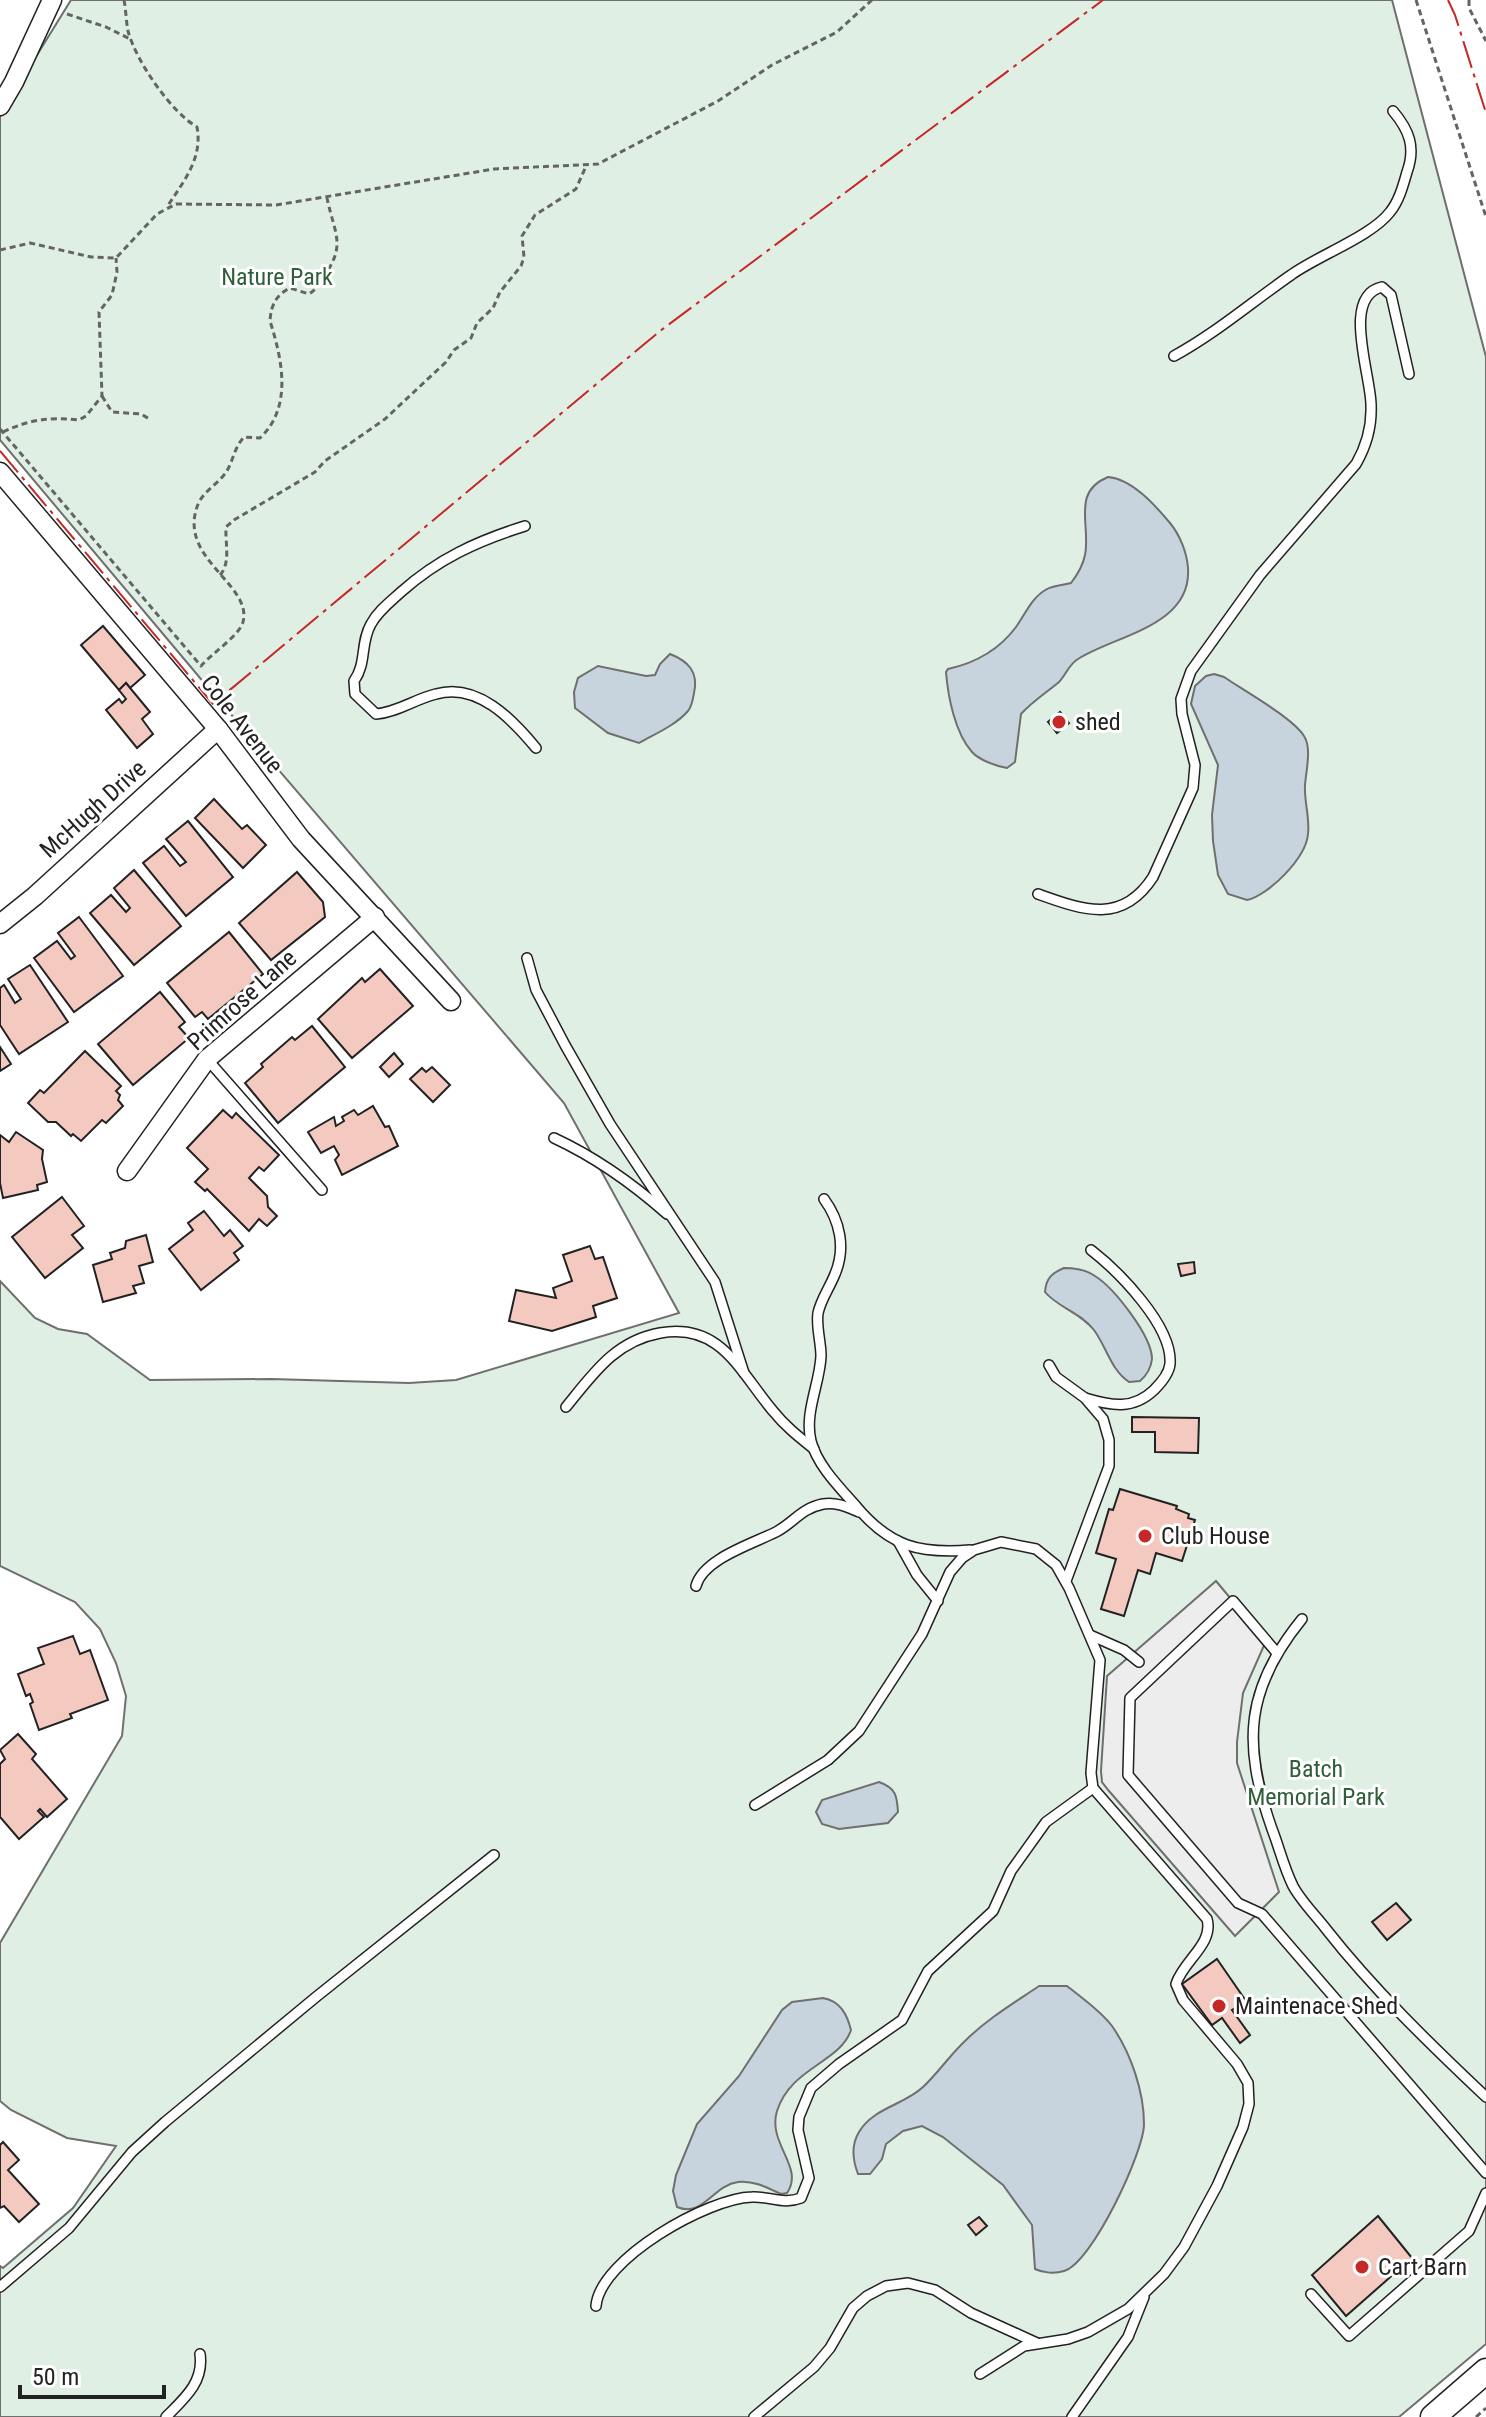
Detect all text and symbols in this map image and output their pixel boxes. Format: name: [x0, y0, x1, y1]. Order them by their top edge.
park label: Nature Park: [221, 263, 333, 291]
street label: Cole Avenue: [195, 669, 289, 779]
place label: shed: [1075, 708, 1121, 736]
marker: shed: [1050, 713, 1068, 731]
street label: McHugh Drive: [34, 754, 152, 864]
street label: Primrose Lane: [182, 944, 302, 1056]
place label: Club House: [1161, 1522, 1270, 1550]
marker: Club House: [1136, 1527, 1154, 1545]
park label: Batch Memorial Park: [1247, 1755, 1385, 1811]
place label: Maintenace Shed: [1235, 1992, 1398, 2020]
marker: Maintenace Shed: [1210, 1997, 1228, 2015]
place label: Cart Barn: [1378, 2253, 1467, 2281]
marker: Cart Barn: [1353, 2258, 1371, 2276]
scale bar: [20, 2349, 164, 2399]
text: 50 m: [32, 2363, 79, 2391]

